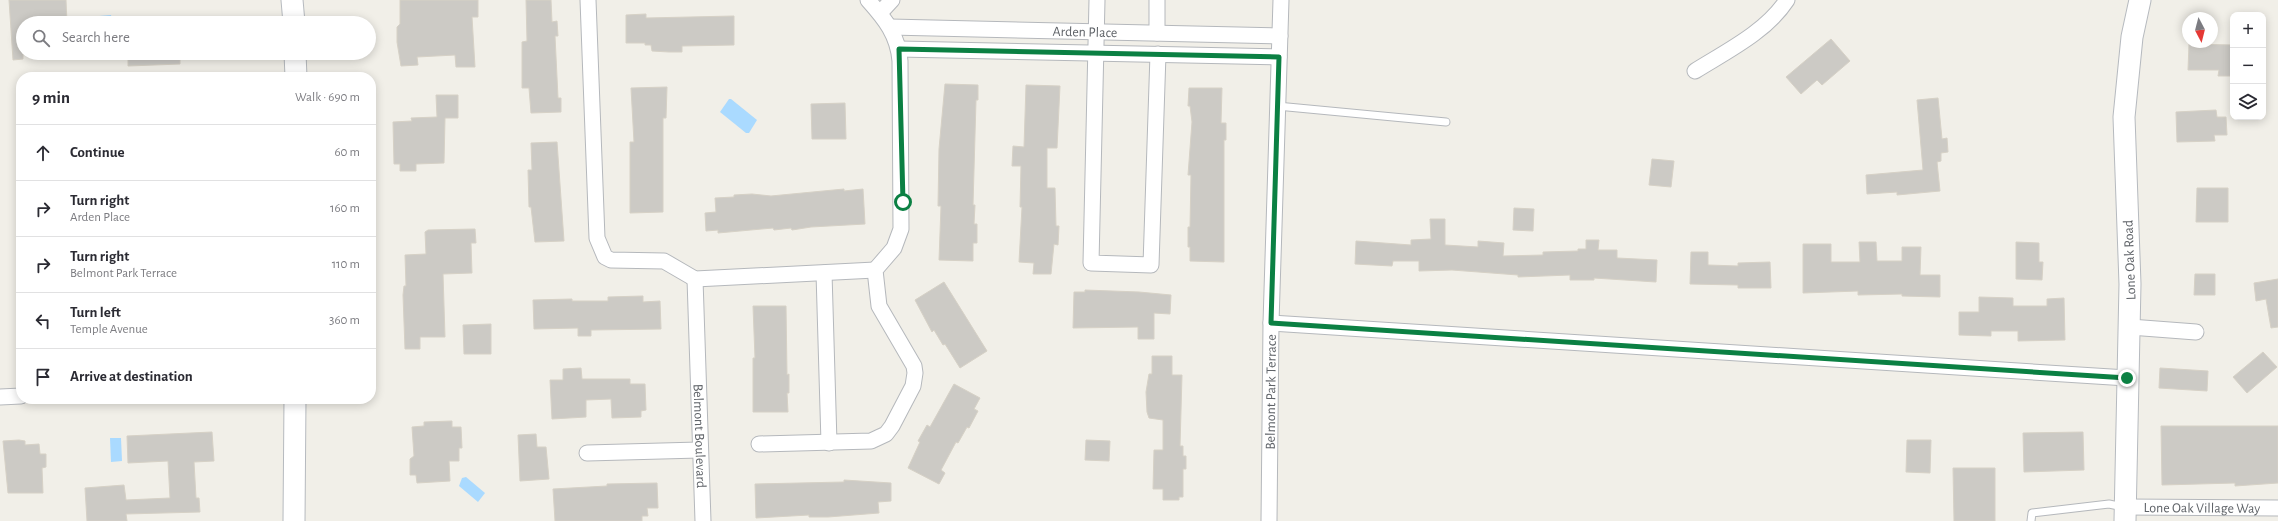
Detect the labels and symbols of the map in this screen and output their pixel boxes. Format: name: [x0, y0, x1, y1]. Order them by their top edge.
north arrow: [2182, 12, 2218, 48]
street label: Arden Place: [1052, 25, 1117, 40]
route start: [894, 193, 912, 211]
street label: Lone Oak Road: [2122, 220, 2138, 300]
street label: Belmont Park Terrace: [1264, 334, 1279, 450]
route end: [2118, 369, 2136, 387]
street label: Belmont Boulevard: [690, 384, 708, 488]
street label: Lone Oak Village Way: [2144, 501, 2260, 516]

